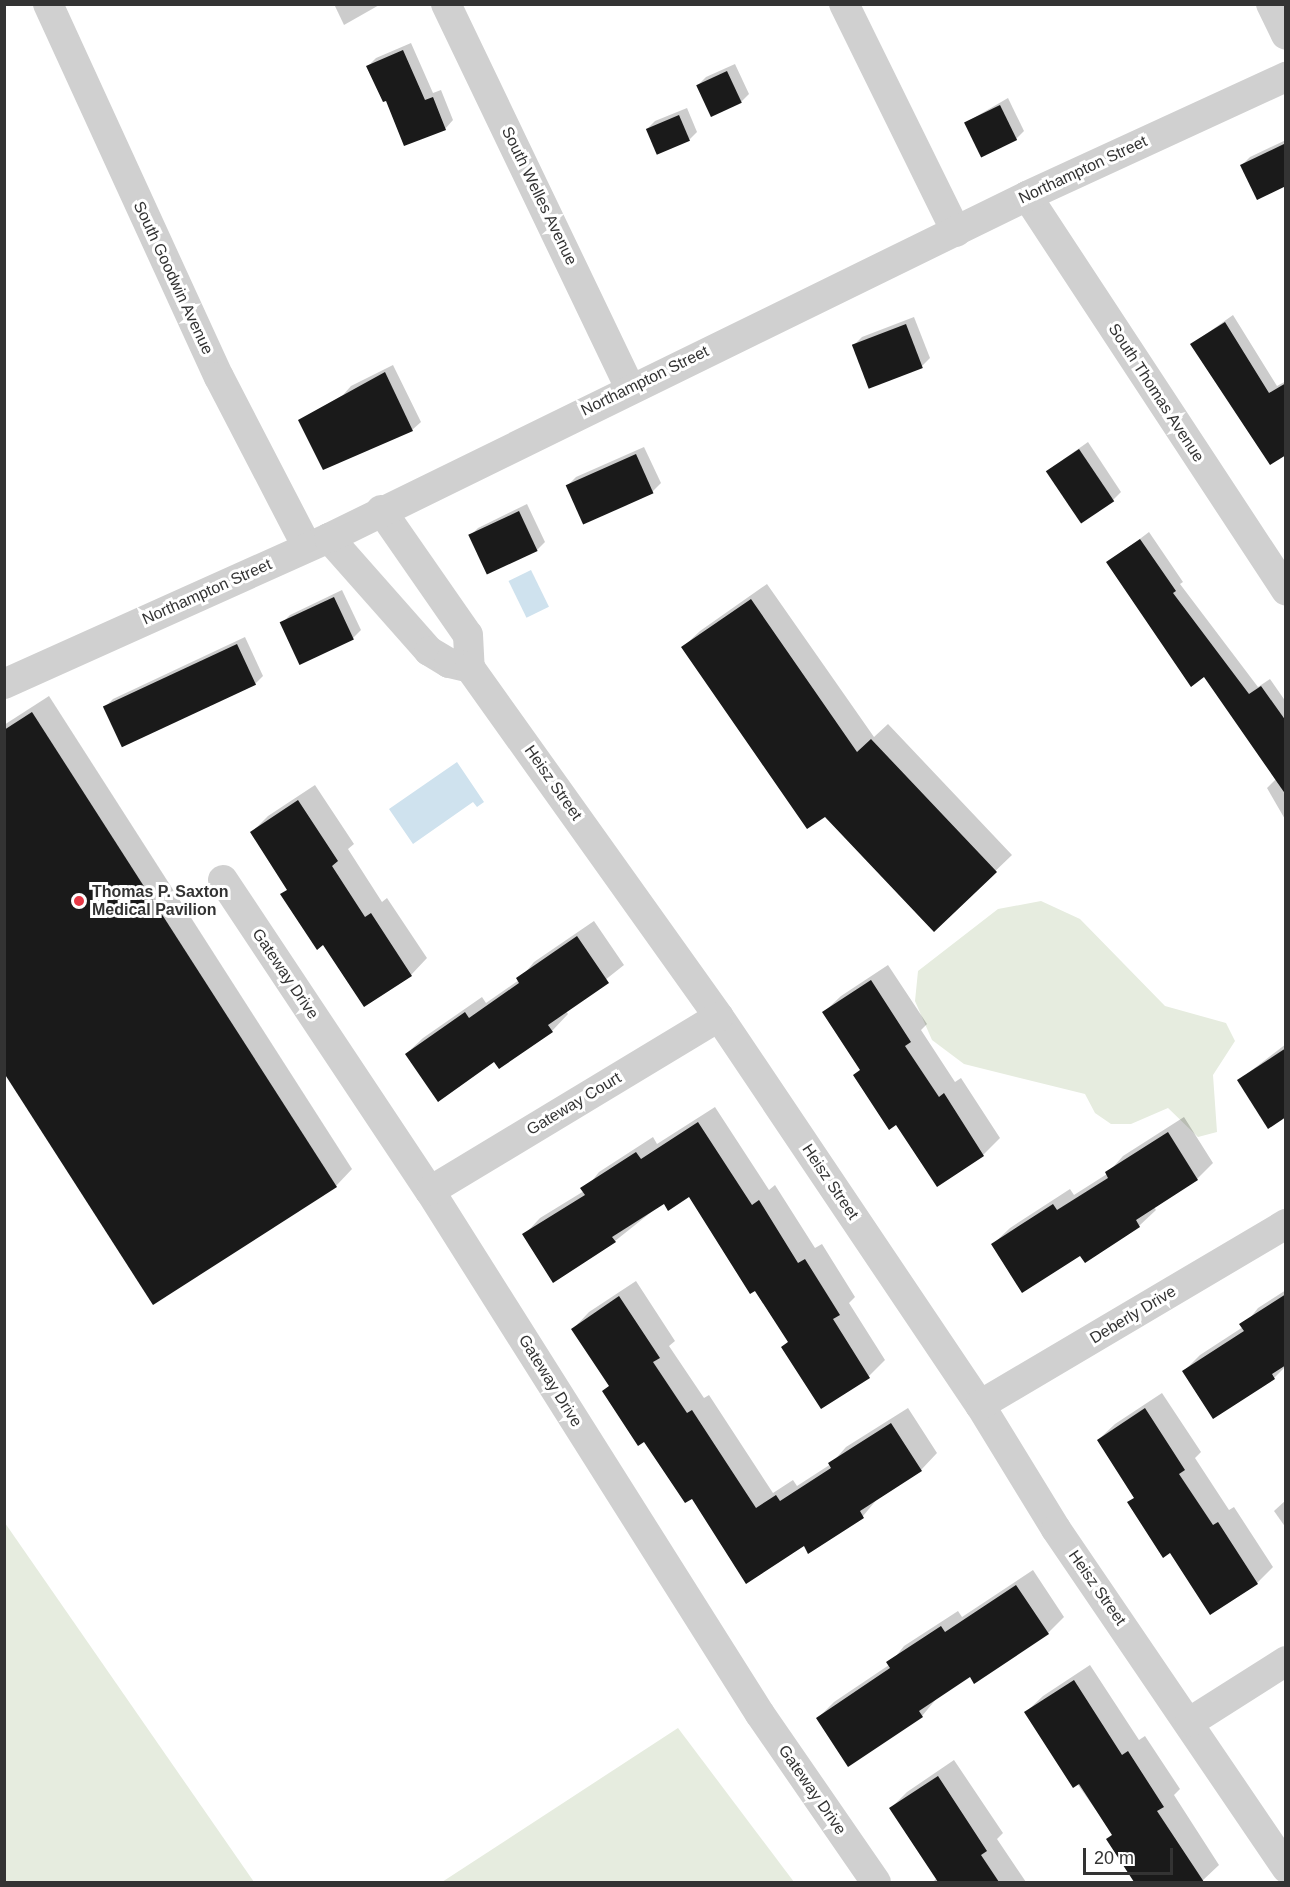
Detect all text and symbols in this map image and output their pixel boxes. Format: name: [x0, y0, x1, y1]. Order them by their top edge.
street label: South Welles Avenue: [497, 123, 581, 269]
street label: Northampton Street: [1016, 132, 1150, 208]
street label: South Goodwin Avenue: [129, 198, 217, 358]
street label: South Thomas Avenue: [1104, 320, 1208, 466]
street label: Northampton Street: [578, 342, 712, 420]
street label: Northampton Street: [139, 555, 275, 629]
street label: Heisz Street: [520, 742, 586, 824]
place label: Thomas P. Saxton Medical Pavilion: [92, 882, 229, 920]
marker: Thomas P. Saxton Medical Pavilion: [70, 892, 88, 910]
street label: Gateway Drive: [248, 925, 322, 1023]
street label: Gateway Court: [523, 1068, 625, 1140]
street label: Heisz Street: [798, 1141, 862, 1223]
street label: Deberly Drive: [1087, 1282, 1179, 1348]
street label: Gateway Drive: [514, 1331, 586, 1431]
street label: Heisz Street: [1064, 1547, 1130, 1629]
street label: Gateway Drive: [774, 1742, 850, 1838]
scale bar: [1086, 1836, 1176, 1874]
text: 20 m: [1094, 1848, 1134, 1868]

